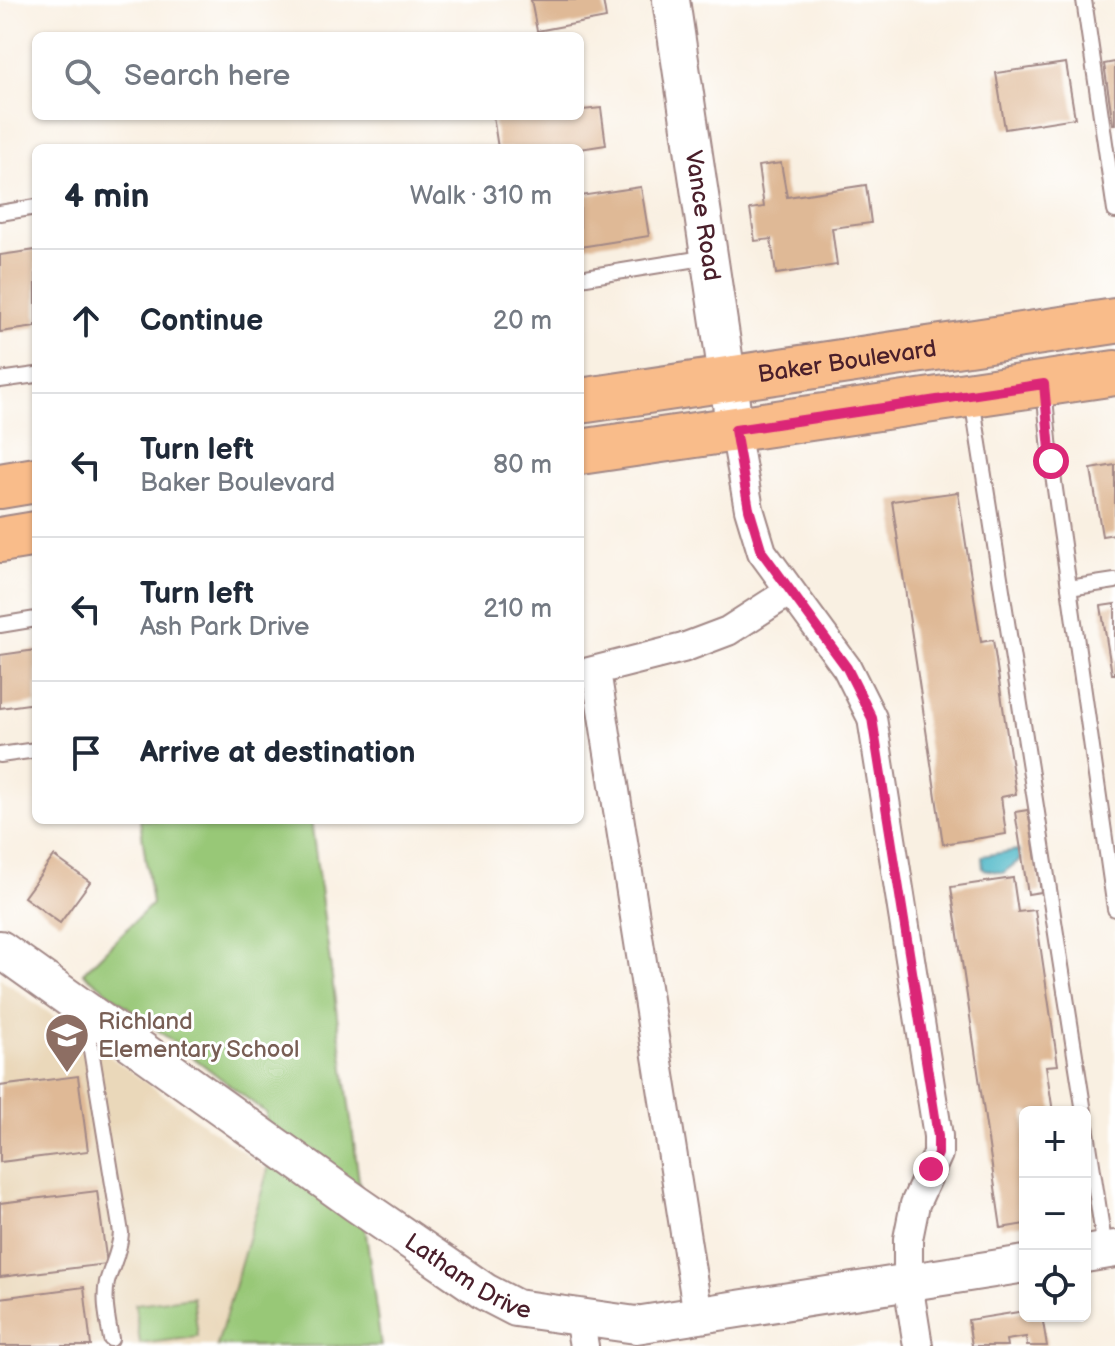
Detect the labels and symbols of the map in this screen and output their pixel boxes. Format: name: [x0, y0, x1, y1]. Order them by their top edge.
street label: Vance Road: [679, 148, 727, 283]
street label: Baker Boulevard: [756, 334, 938, 389]
route start: [1033, 443, 1069, 479]
place label: Richland Elementary School: [98, 1007, 299, 1064]
school or university icon: Richland Elementary School: [43, 1011, 91, 1074]
route end: [913, 1151, 949, 1187]
street label: Latham Drive: [399, 1227, 533, 1325]

